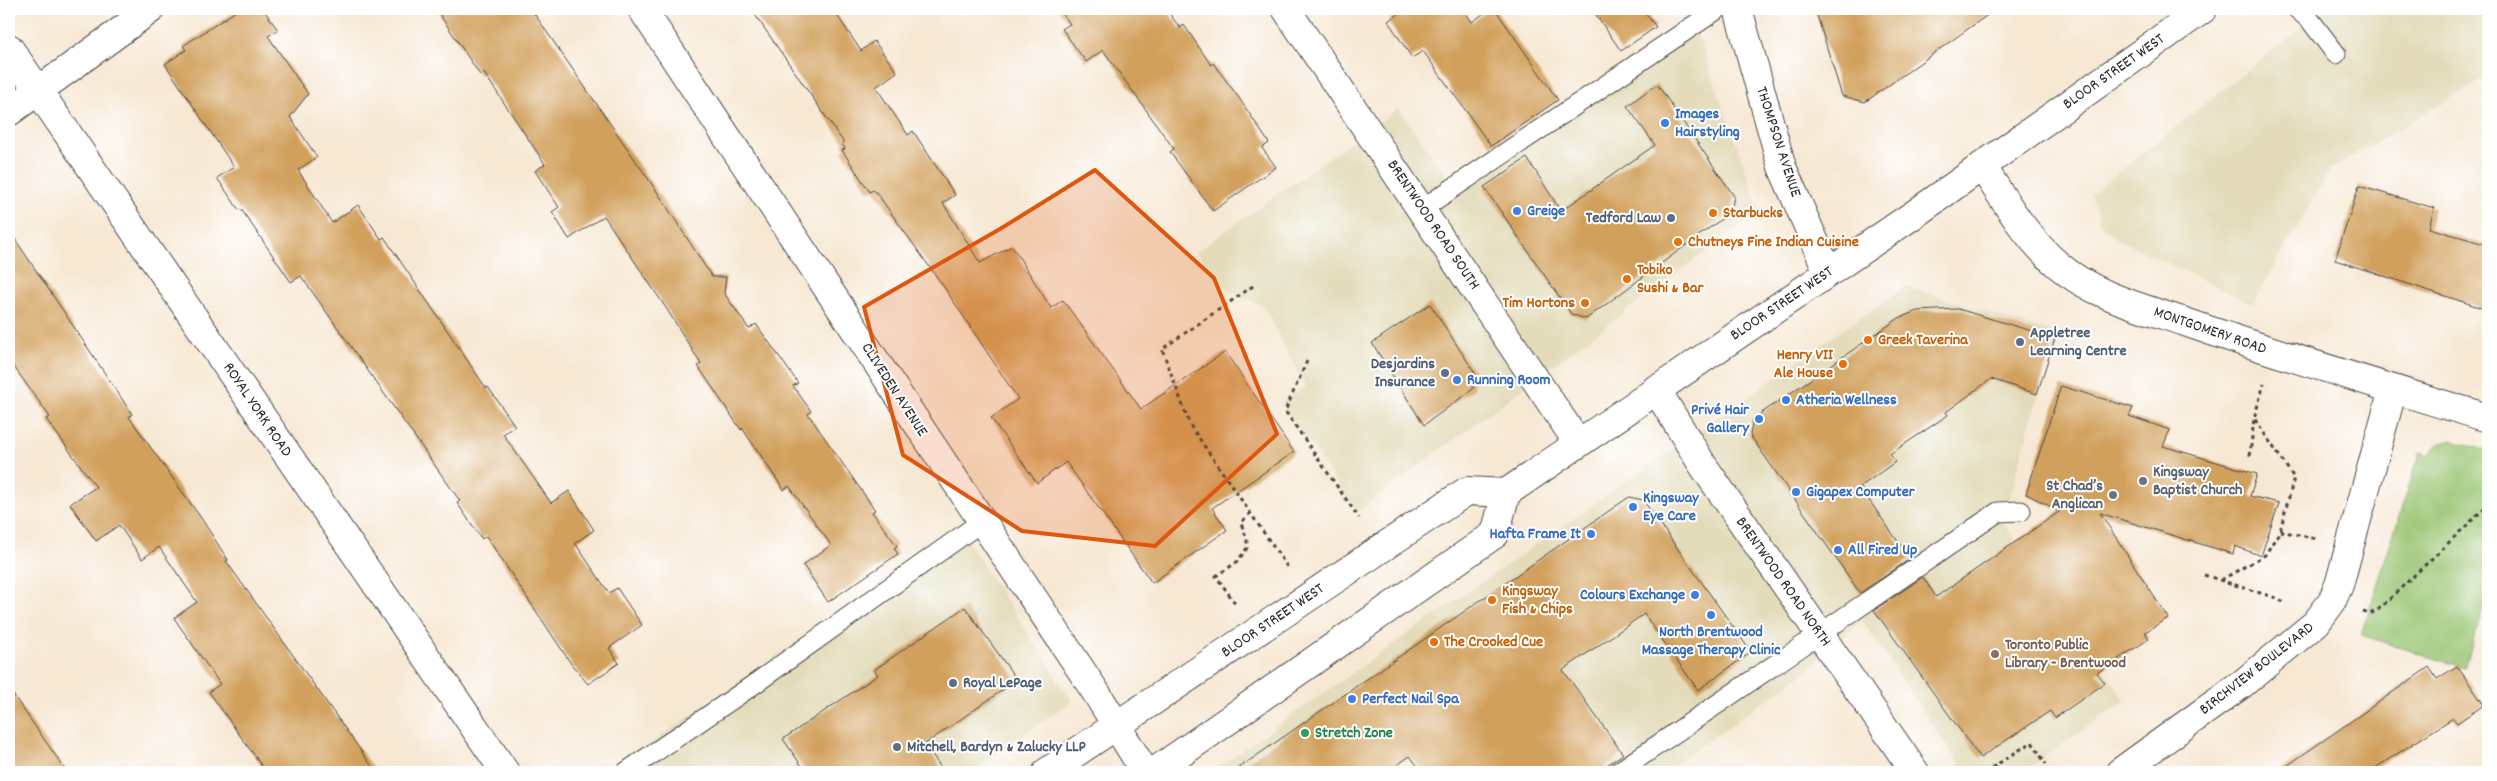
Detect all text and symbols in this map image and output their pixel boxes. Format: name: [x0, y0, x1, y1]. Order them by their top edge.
street label: BLOOR STREET WEST: [2058, 28, 2170, 116]
street label: THOMPSON AVENUE: [1749, 84, 1807, 201]
place label: Images Hairstyling: [1675, 103, 1740, 144]
marker: Images Hairstyling: [1659, 117, 1671, 129]
street label: BRENTWOOD ROAD SOUTH: [1381, 155, 1485, 295]
place label: Greige: [1527, 200, 1565, 223]
place label: Starbucks: [1723, 202, 1783, 225]
marker: Greige: [1511, 205, 1523, 217]
place label: Tedford Law: [1586, 207, 1661, 230]
marker: Starbucks: [1707, 207, 1719, 219]
marker: Tedford Law: [1665, 212, 1677, 224]
place label: Chutneys Fine Indian Cuisine: [1688, 231, 1859, 254]
marker: Chutneys Fine Indian Cuisine: [1672, 236, 1684, 248]
place label: Tobiko Sushi & Bar: [1637, 259, 1704, 300]
street label: BLOOR STREET WEST: [1726, 261, 1839, 347]
marker: Tobiko Sushi & Bar: [1621, 273, 1633, 285]
place label: Tim Hortons: [1503, 292, 1575, 315]
marker: Tim Hortons: [1579, 297, 1591, 309]
street label: MONTGOMERY ROAD: [2150, 301, 2270, 361]
place label: Appletree Learning Centre: [2030, 322, 2127, 363]
place label: Greek Taverina: [1878, 329, 1969, 352]
marker: Greek Taverina: [1862, 334, 1874, 346]
marker: Appletree Learning Centre: [2014, 336, 2026, 348]
street label: CLIVEDEN AVENUE: [855, 338, 933, 442]
place label: Henry VII Ale House: [1774, 344, 1834, 385]
place label: Desjardins Insurance: [1371, 353, 1435, 394]
street label: ROYAL YORK ROAD: [217, 358, 297, 462]
marker: Henry VII Ale House: [1837, 358, 1849, 370]
marker: Desjardins Insurance: [1439, 367, 1451, 379]
place label: Running Room: [1467, 369, 1551, 392]
marker: Running Room: [1451, 374, 1463, 386]
place label: Atheria Wellness: [1796, 389, 1897, 412]
marker: Atheria Wellness: [1780, 394, 1792, 406]
place label: Privé Hair Gallery: [1691, 399, 1751, 440]
marker: Privé Hair Gallery: [1753, 413, 1765, 425]
place label: Kingsway Baptist Church: [2153, 461, 2242, 502]
place label: St Chad’s Anglican: [2046, 475, 2103, 516]
marker: Kingsway Baptist Church: [2137, 475, 2149, 487]
place label: Gigapex Computer: [1806, 481, 1916, 504]
marker: Gigapex Computer: [1790, 486, 1802, 498]
place label: Kingsway Eye Care: [1643, 487, 1700, 528]
marker: St Chad’s Anglican: [2107, 489, 2119, 501]
marker: Kingsway Eye Care: [1627, 501, 1639, 513]
street label: BRENTWOOD ROAD NORTH: [1730, 513, 1836, 651]
place label: Hafta Frame It: [1489, 523, 1581, 546]
marker: Hafta Frame It: [1585, 528, 1597, 540]
place label: All Fired Up: [1848, 539, 1917, 562]
marker: All Fired Up: [1832, 544, 1844, 556]
street label: BLOOR STREET WEST: [1217, 578, 1330, 664]
place label: Kingsway Fish & Chips: [1502, 580, 1573, 621]
place label: Colours Exchange: [1580, 584, 1685, 607]
marker: Colours Exchange: [1689, 589, 1701, 601]
marker: Kingsway Fish & Chips: [1486, 594, 1498, 606]
marker: North Brentwood Massage Therapy Clinic: [1705, 609, 1717, 621]
street label: BIRCHVIEW BOULEVARD: [2195, 617, 2319, 721]
place label: North Brentwood Massage Therapy Clinic: [1642, 621, 1781, 662]
place label: The Crooked Cue: [1444, 631, 1543, 654]
place label: Toronto Public Library - Brentwood: [2005, 634, 2126, 675]
marker: The Crooked Cue: [1428, 636, 1440, 648]
marker: Toronto Public Library - Brentwood: [1989, 648, 2001, 660]
place label: Royal LePage: [963, 672, 1042, 695]
marker: Royal LePage: [947, 677, 959, 689]
place label: Perfect Nail Spa: [1362, 688, 1460, 711]
marker: Perfect Nail Spa: [1346, 693, 1358, 705]
place label: Stretch Zone: [1315, 722, 1393, 745]
marker: Stretch Zone: [1299, 727, 1311, 739]
place label: Mitchell, Bardyn & Zalucky LLP: [907, 736, 1087, 759]
marker: Mitchell, Bardyn & Zalucky LLP: [891, 741, 903, 753]

